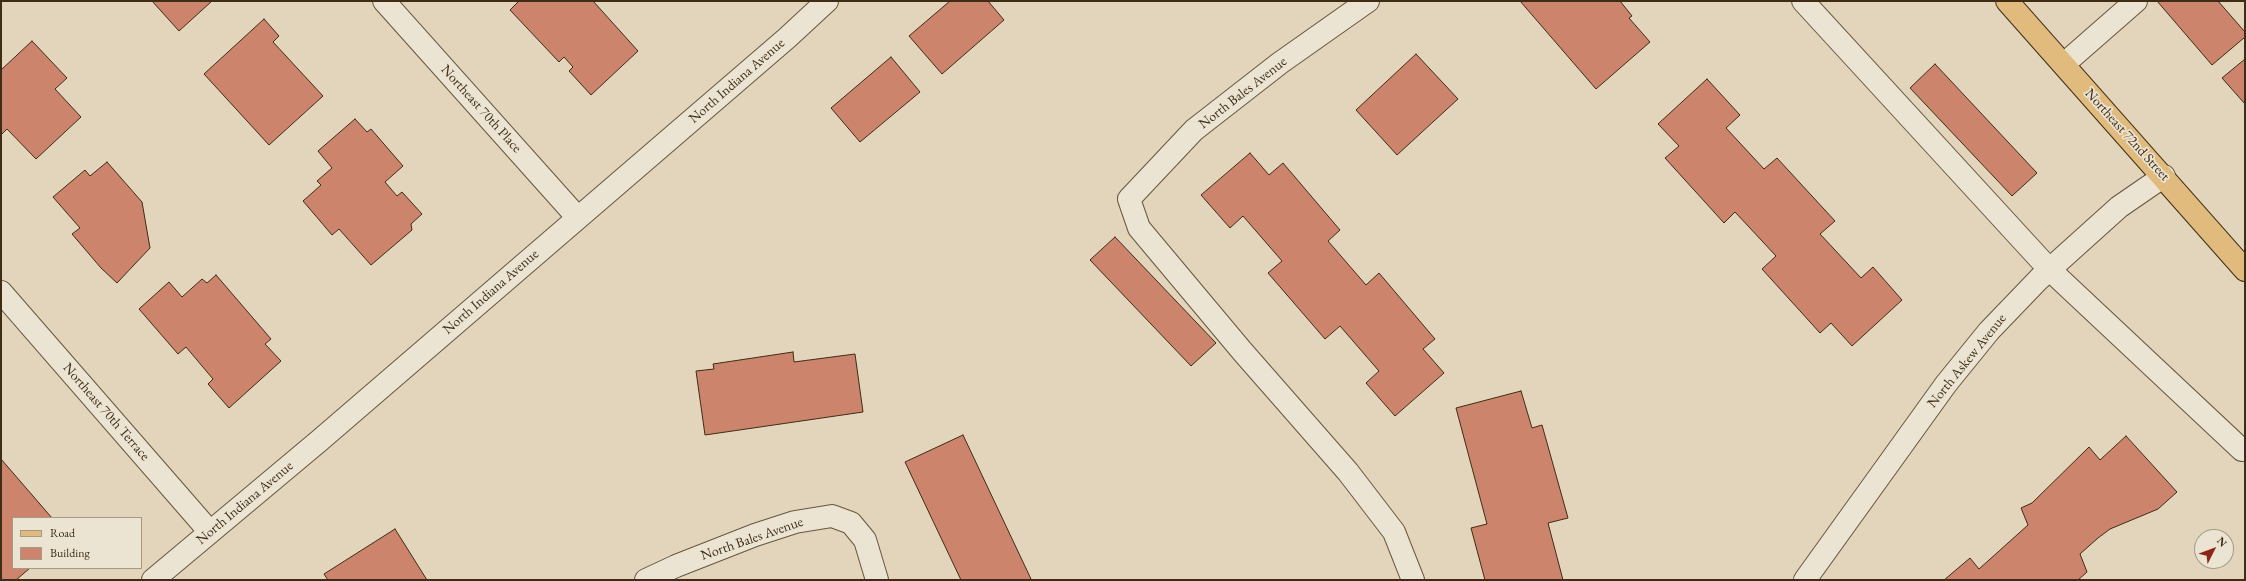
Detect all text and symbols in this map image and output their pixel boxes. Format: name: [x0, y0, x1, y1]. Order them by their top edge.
street label: North Indiana Avenue: [686, 35, 788, 127]
street label: North Bales Avenue: [1196, 53, 1290, 133]
street label: Northeast 70th Place: [437, 62, 525, 156]
street label: Northeast 72nd Street: [2081, 85, 2173, 185]
street label: North Indiana Avenue: [440, 246, 542, 338]
street label: North Askew Avenue: [1924, 311, 2010, 411]
street label: Northeast 70th Terrace: [59, 360, 153, 464]
street label: North Indiana Avenue: [193, 458, 297, 548]
street label: North Bales Avenue: [699, 514, 805, 564]
legend: [12, 517, 142, 569]
text: Road: [50, 525, 75, 541]
north arrow: [2194, 529, 2234, 569]
text: N: [2214, 534, 2230, 550]
text: Building: [50, 545, 90, 561]

